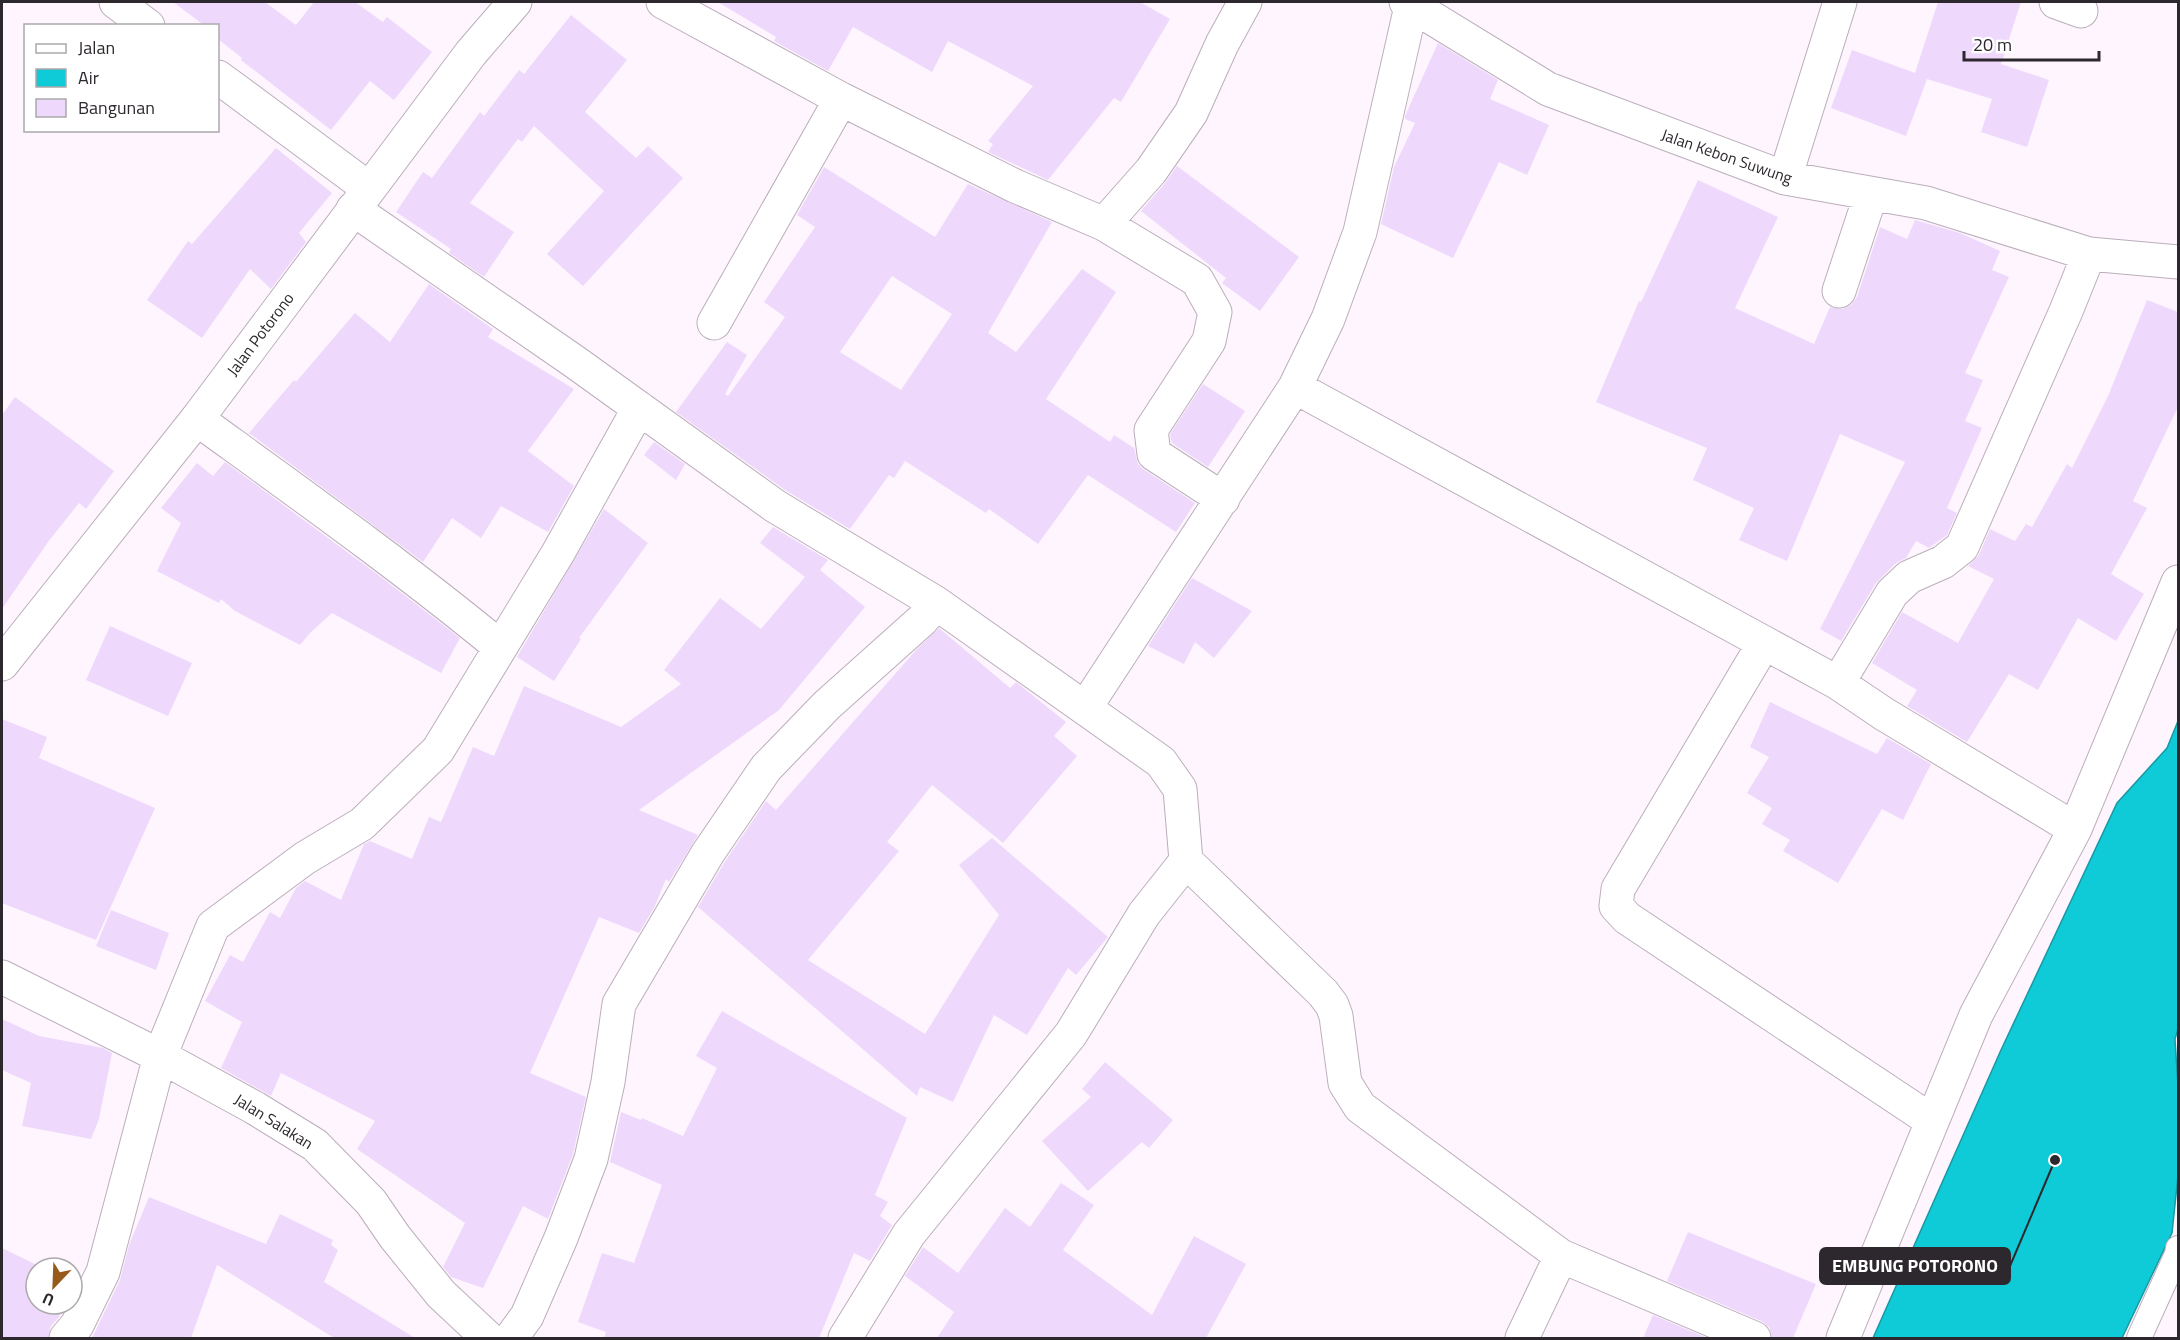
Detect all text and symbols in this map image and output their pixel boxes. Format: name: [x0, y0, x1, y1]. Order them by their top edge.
legend: [24, 24, 219, 132]
scale bar: [1964, 24, 2099, 62]
text: 20 m: [1973, 31, 2012, 58]
text: Jalan: [78, 34, 115, 61]
text: Air: [78, 64, 99, 91]
text: Bangunan: [78, 94, 155, 121]
street label: Jalan Kebon Suwung: [1658, 122, 1796, 190]
street label: Jalan Potorono: [221, 287, 299, 381]
street label: Jalan Salakan: [230, 1087, 318, 1155]
callout: EMBUNG POTORONO: [1820, 1248, 2010, 1284]
text: EMBUNG POTORONO: [1832, 1252, 1998, 1279]
north arrow: [24, 1256, 84, 1316]
text: U: [39, 1287, 58, 1313]

